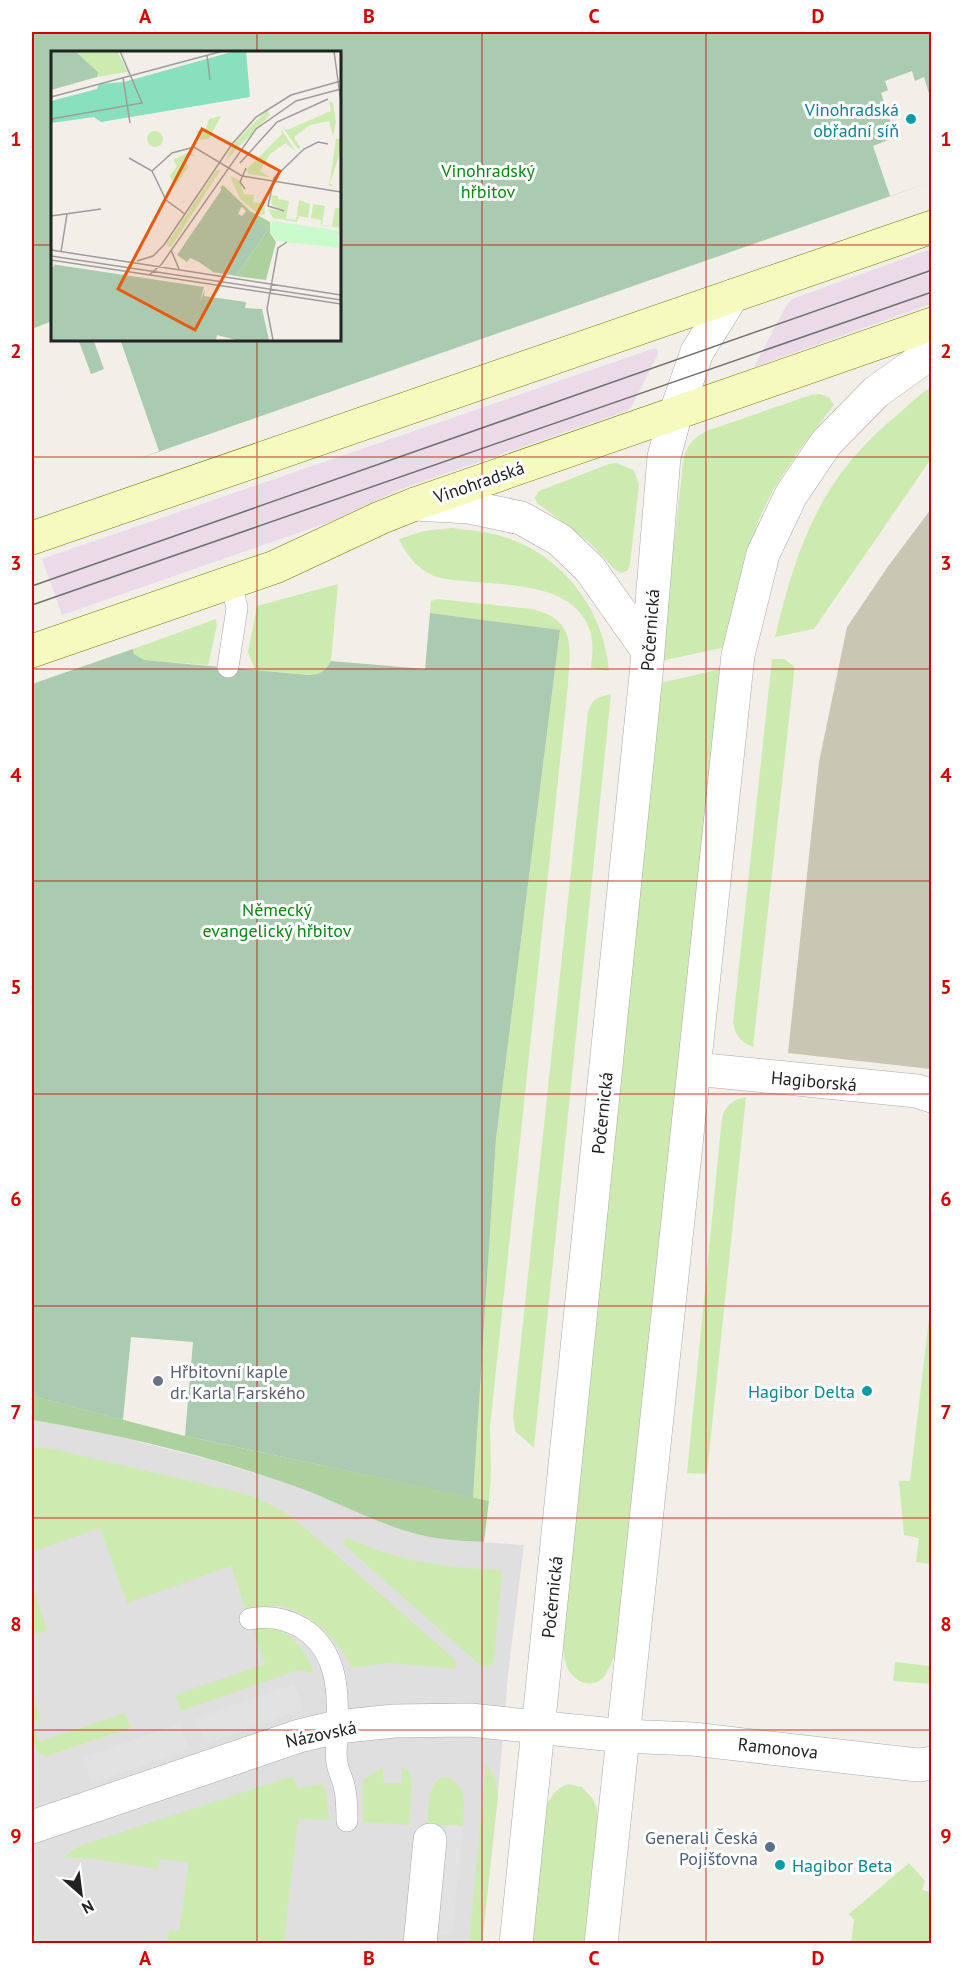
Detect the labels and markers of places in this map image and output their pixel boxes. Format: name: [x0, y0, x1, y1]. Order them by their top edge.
place label: Vinohradská obřadní síň: [804, 98, 899, 142]
marker: Vinohradská obřadní síň: [904, 112, 918, 126]
place label: Hřbitovní kaple dr. Karla Farského: [170, 1360, 305, 1404]
marker: Hřbitovní kaple dr. Karla Farského: [151, 1374, 165, 1388]
place label: Hagibor Delta: [748, 1380, 855, 1403]
marker: Hagibor Delta: [860, 1384, 874, 1398]
place label: Generali Česká Pojišťovna: [645, 1826, 758, 1870]
marker: Generali Česká Pojišťovna: [763, 1840, 777, 1854]
place label: Hagibor Beta: [792, 1854, 893, 1877]
marker: Hagibor Beta: [773, 1858, 787, 1872]

